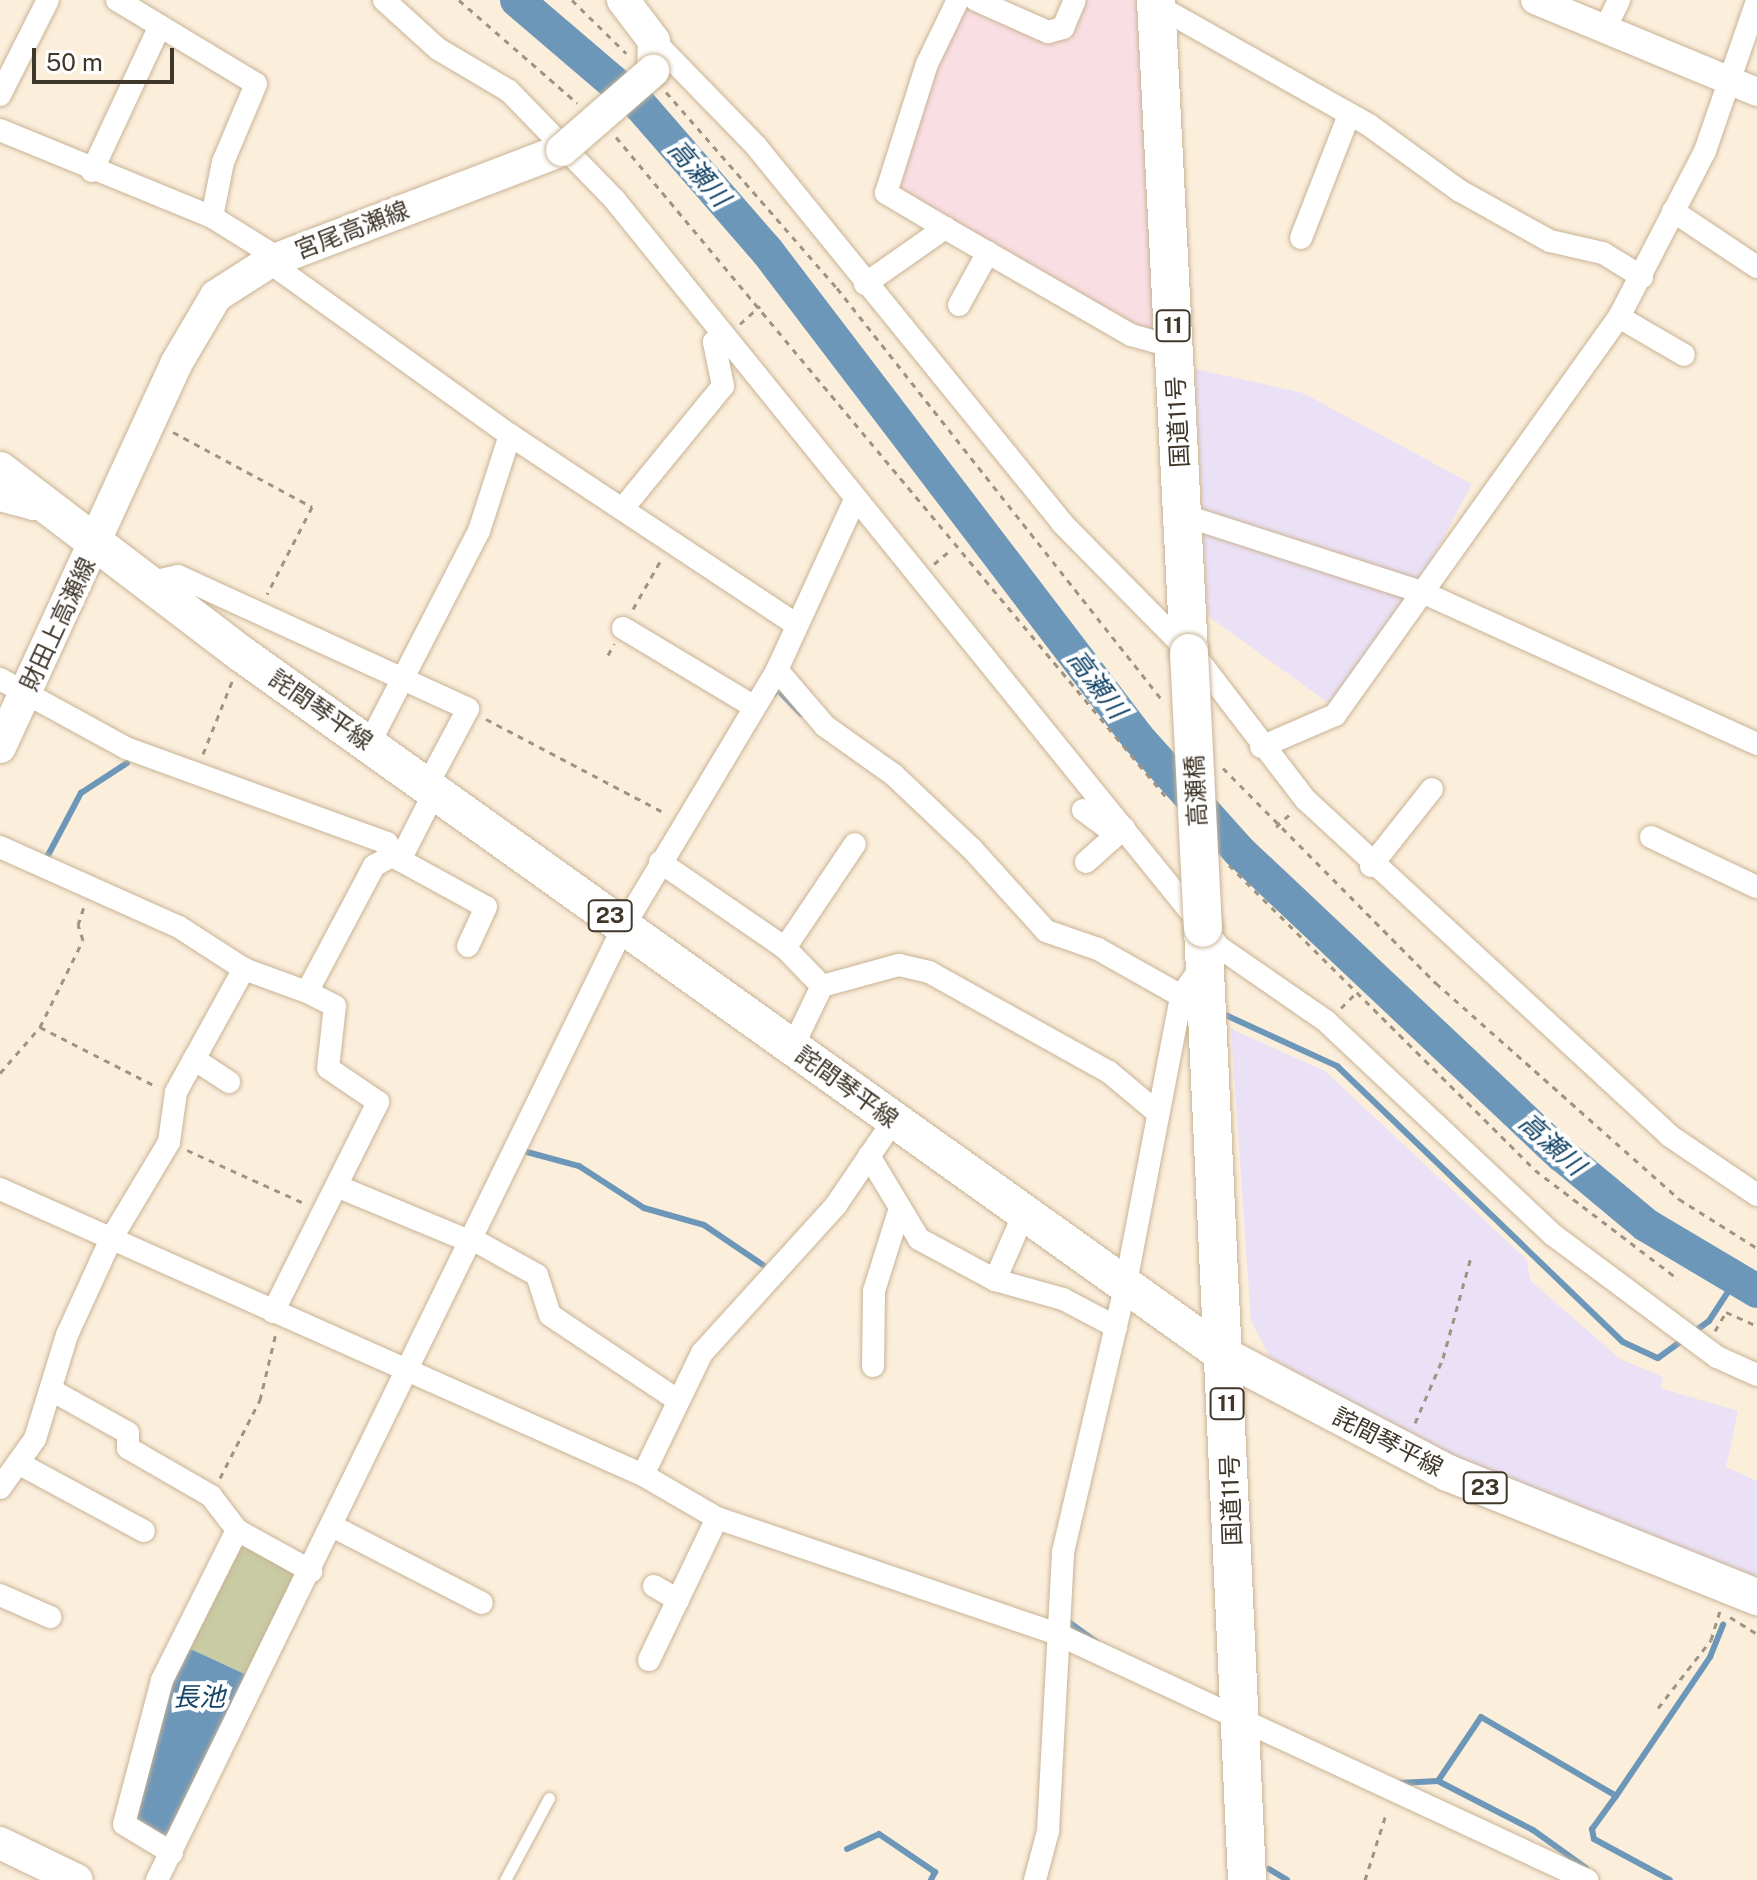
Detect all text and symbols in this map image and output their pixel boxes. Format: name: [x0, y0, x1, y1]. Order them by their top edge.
scale bar: [36, 32, 178, 82]
text: 50 m: [46, 48, 103, 76]
water label: 高瀬川: [662, 133, 736, 213]
street label: 宮尾高瀬線: [291, 195, 413, 265]
road number: 11: [1155, 308, 1191, 344]
street label: 国道11号: [1161, 376, 1195, 468]
street label: 財田上高瀬線: [15, 553, 101, 695]
water label: 高瀬川: [1061, 643, 1133, 725]
street label: 詫間琴平線: [264, 664, 378, 756]
street label: 高瀬橋: [1180, 754, 1212, 828]
road number: 23: [586, 898, 634, 934]
street label: 詫間琴平線: [790, 1040, 904, 1134]
water label: 高瀬川: [1513, 1106, 1591, 1182]
road number: 11: [1209, 1386, 1245, 1422]
street label: 詫間琴平線: [1328, 1402, 1448, 1482]
street label: 国道11号: [1215, 1454, 1247, 1546]
road number: 23: [1461, 1470, 1509, 1506]
water label: 長池: [173, 1681, 225, 1713]

